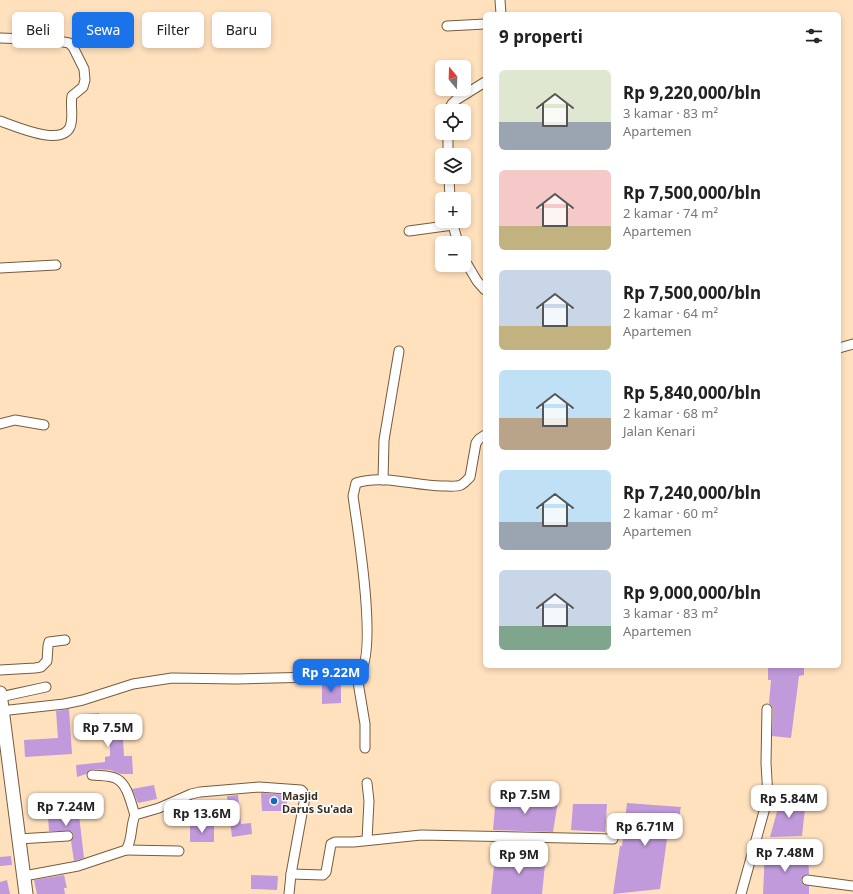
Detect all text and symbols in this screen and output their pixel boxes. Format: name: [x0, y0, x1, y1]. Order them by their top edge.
chip: Beli: [12, 12, 64, 48]
chip: Sewa: [72, 12, 134, 48]
chip: Filter: [142, 12, 204, 48]
chip: Baru: [212, 12, 271, 48]
text: 9 properti: [499, 25, 583, 48]
icon: filters: [803, 25, 825, 47]
north arrow: [435, 60, 471, 96]
map controls: [435, 60, 471, 272]
text: Rp 9,220,000/bln: [623, 81, 761, 104]
icon: home: [531, 86, 579, 134]
button: locate: [435, 104, 471, 140]
text: 3 kamar · 83 m²: [623, 104, 718, 122]
text: Apartemen: [623, 122, 692, 140]
button: layers: [435, 148, 471, 184]
text: Rp 7,500,000/bln: [623, 181, 761, 204]
icon: home: [531, 186, 579, 234]
button: +: [435, 192, 471, 228]
text: 2 kamar · 74 m²: [623, 204, 718, 222]
text: Apartemen: [623, 222, 692, 240]
button: −: [435, 236, 471, 272]
text: Rp 7,500,000/bln: [623, 281, 761, 304]
icon: home: [531, 286, 579, 334]
text: 2 kamar · 64 m²: [623, 304, 718, 322]
text: Apartemen: [623, 322, 692, 340]
text: Rp 5,840,000/bln: [623, 381, 761, 404]
icon: home: [531, 386, 579, 434]
text: 2 kamar · 68 m²: [623, 404, 718, 422]
text: Jalan Kenari: [623, 422, 695, 440]
text: Rp 7,240,000/bln: [623, 481, 761, 504]
icon: home: [531, 486, 579, 534]
text: 2 kamar · 60 m²: [623, 504, 718, 522]
text: Apartemen: [623, 522, 692, 540]
text: Rp 9,000,000/bln: [623, 581, 761, 604]
icon: home: [531, 586, 579, 634]
text: 3 kamar · 83 m²: [623, 604, 718, 622]
text: Apartemen: [623, 622, 692, 640]
pin: Rp 9.22M: [290, 659, 372, 693]
text: Rp 9.22M: [302, 663, 360, 681]
pin: Rp 7.5M: [71, 714, 145, 748]
text: Rp 7.5M: [83, 718, 133, 736]
pin: Rp 7.5M: [488, 781, 562, 815]
text: Rp 7.5M: [500, 785, 550, 803]
pin: Rp 5.84M: [748, 785, 830, 819]
place label: Masjid Darus Su'ada: [282, 788, 353, 816]
text: Rp 5.84M: [760, 789, 818, 807]
pin: Rp 7.24M: [25, 793, 107, 827]
marker: Masjid Darus Su'ada: [269, 796, 279, 806]
text: Rp 7.24M: [37, 797, 95, 815]
pin: Rp 13.6M: [161, 800, 243, 834]
text: Rp 13.6M: [173, 804, 231, 822]
pin: Rp 6.71M: [604, 813, 686, 847]
text: Rp 6.71M: [616, 817, 674, 835]
pin: Rp 7.48M: [744, 839, 826, 873]
pin: Rp 9M: [491, 841, 547, 875]
text: Rp 7.48M: [756, 843, 814, 861]
text: Rp 9M: [499, 845, 539, 863]

